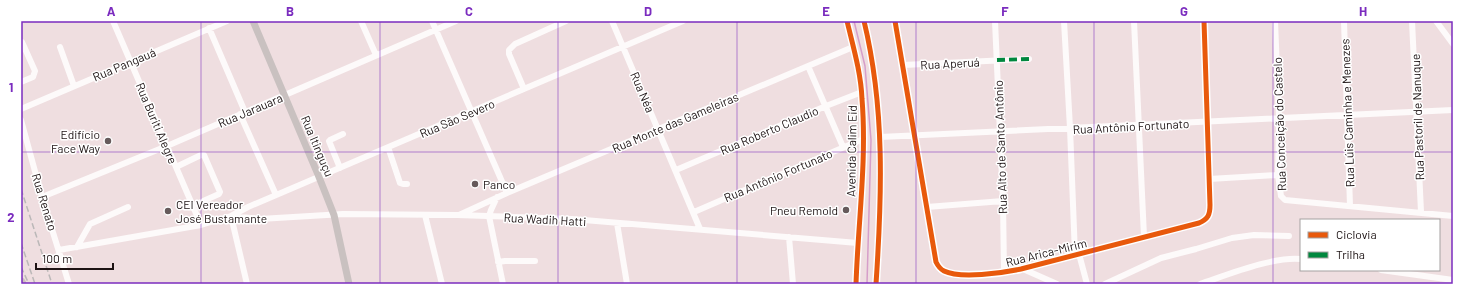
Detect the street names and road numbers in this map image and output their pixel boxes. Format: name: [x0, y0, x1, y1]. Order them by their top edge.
street label: Rua Lúis Caminha e Menezes: [1337, 38, 1357, 187]
street label: Rua Pangauá: [90, 44, 158, 84]
street label: Rua Aperuá: [920, 54, 980, 72]
street label: Rua Pastoril de Nanuque: [1408, 54, 1426, 180]
street label: Rua Conceição do Castelo: [1270, 57, 1288, 191]
street label: Rua Néa: [628, 70, 658, 114]
street label: Rua Buriti Alegre: [134, 80, 180, 166]
street label: Rua Alto de Santo Antônio: [991, 80, 1009, 214]
street label: Rua Monte das Gameleiras: [610, 89, 740, 155]
street label: Rua Jarauara: [216, 90, 284, 130]
street label: Rua São Severo: [417, 96, 497, 140]
street label: Rua Roberto Claudio: [718, 103, 820, 157]
street label: Avenida Calim Eid: [843, 105, 859, 197]
street label: Rua Itinguçu: [299, 113, 337, 179]
street label: Rua Antônio Fortunato: [1072, 116, 1190, 136]
street label: Rua Antônio Fortunato: [722, 146, 834, 204]
street label: Rua Renato: [30, 172, 60, 232]
street label: Rua Wadih Hatti: [503, 210, 587, 228]
street label: Rua Arica-Mirim: [1004, 235, 1088, 269]

